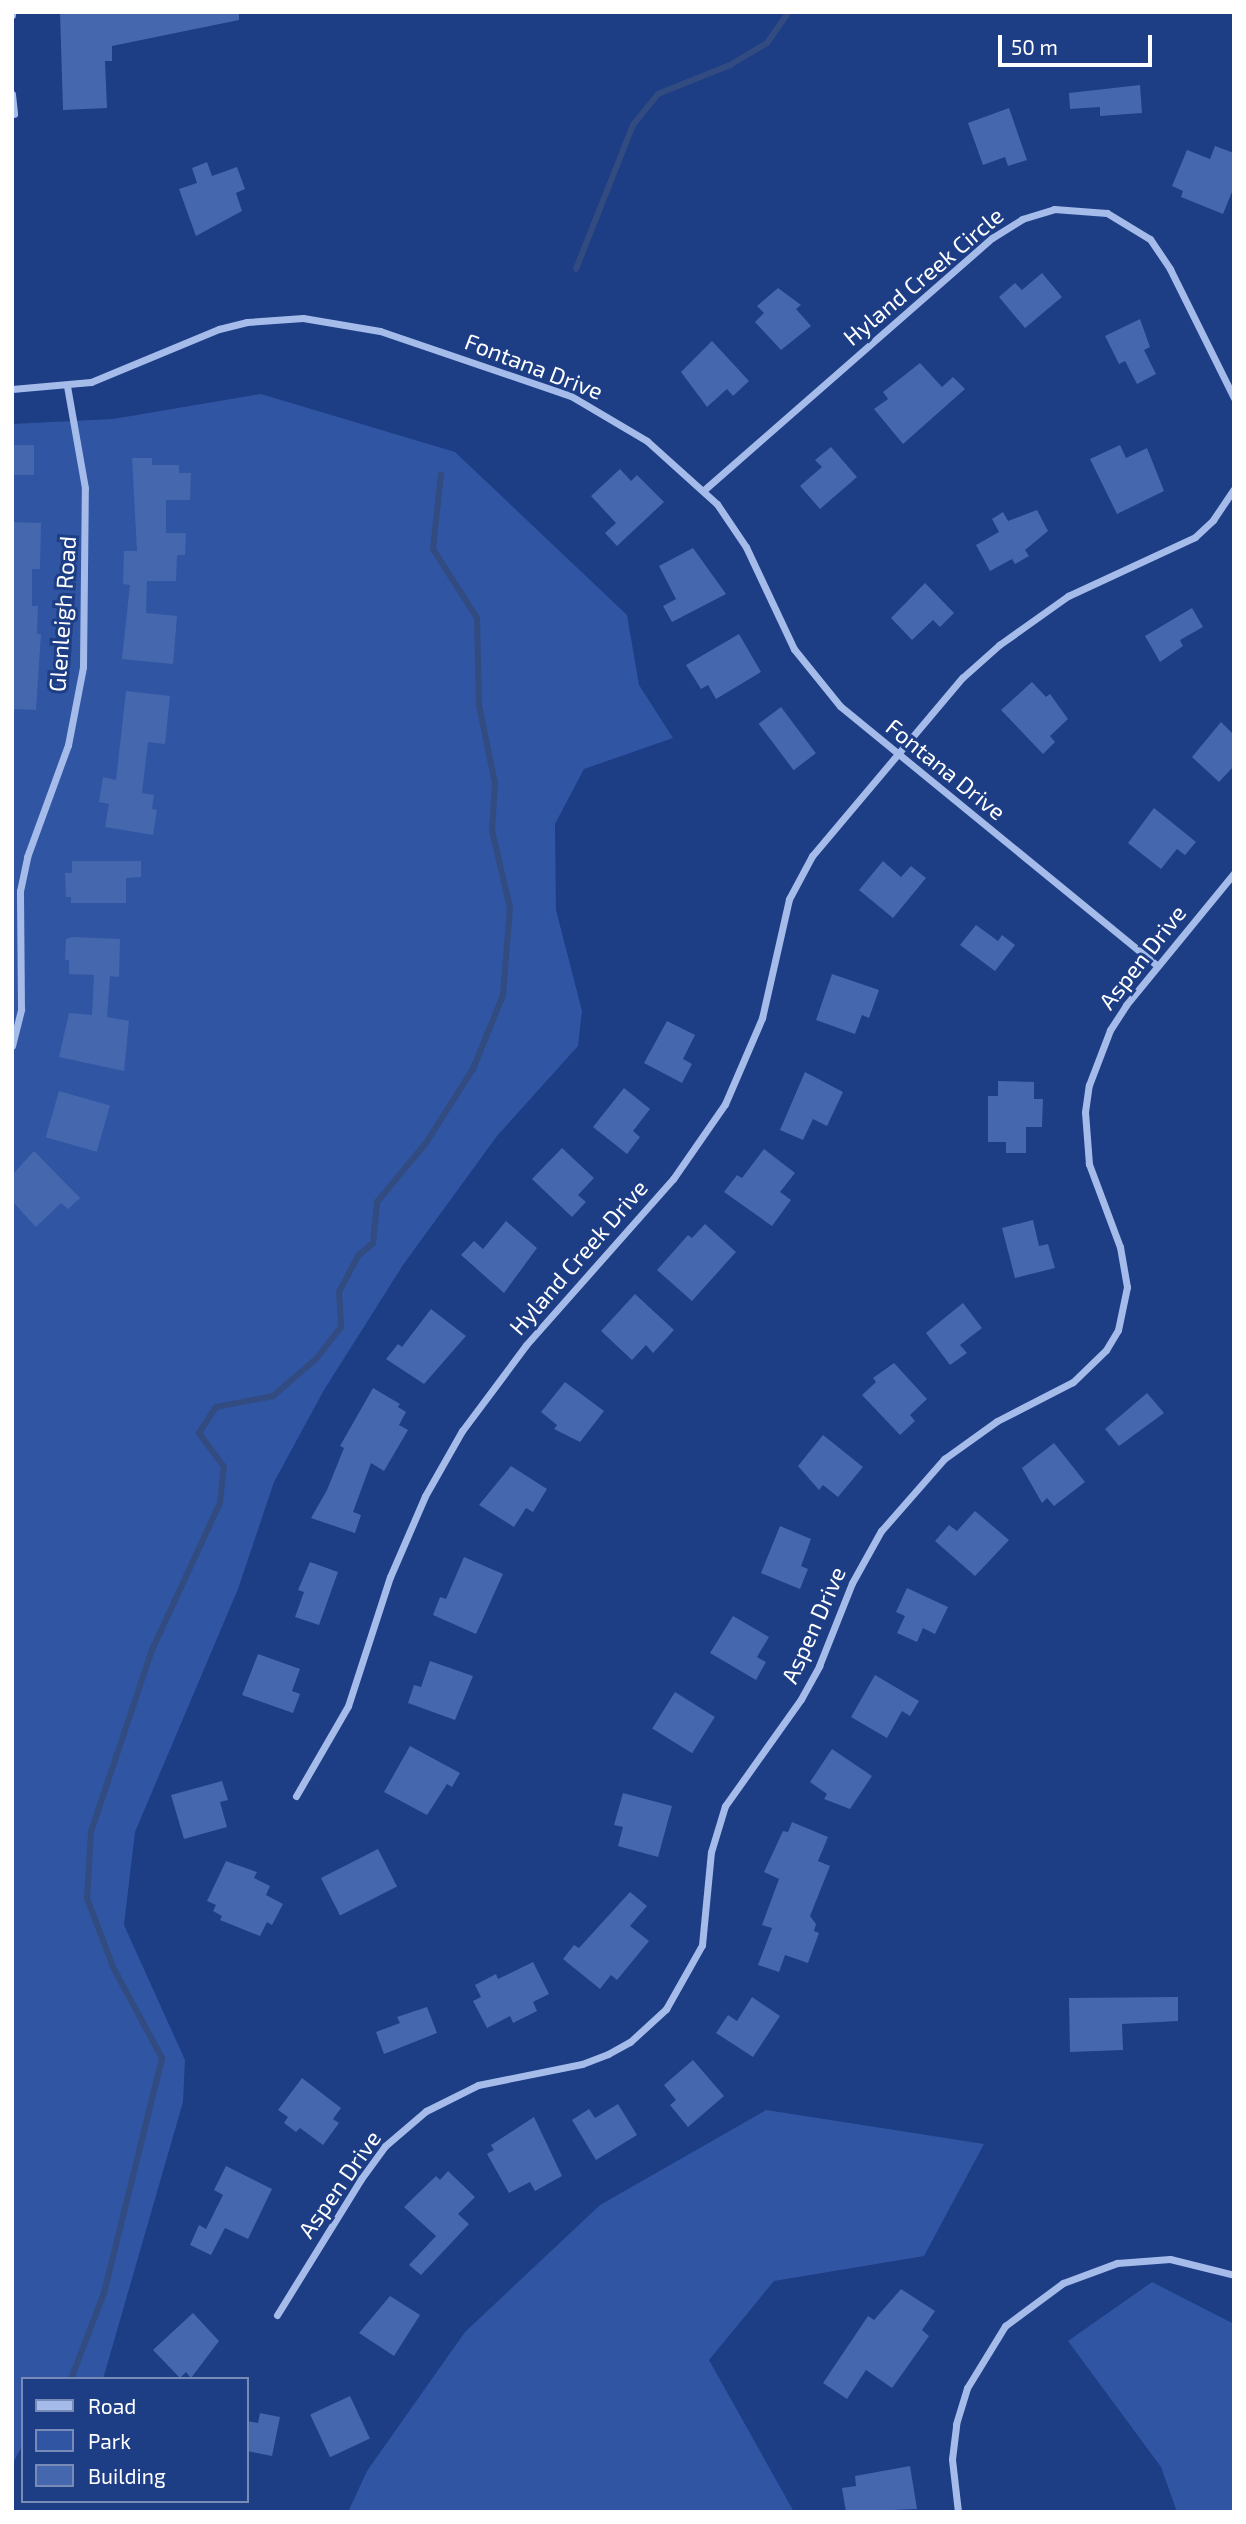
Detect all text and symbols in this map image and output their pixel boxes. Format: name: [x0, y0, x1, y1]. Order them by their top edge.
scale bar: [1001, 21, 1155, 65]
text: 50 m: [1011, 34, 1058, 59]
street label: Hyland Creek Circle: [837, 201, 1009, 351]
street label: Fontana Drive: [461, 327, 607, 405]
street label: Glenleigh Road: [43, 535, 81, 693]
street label: Fontana Drive: [881, 712, 1011, 826]
street label: Aspen Drive: [1093, 899, 1191, 1015]
street label: Hyland Creek Drive: [503, 1174, 653, 1340]
street label: Aspen Drive: [775, 1562, 851, 1688]
street label: Aspen Drive: [292, 2125, 386, 2243]
legend: [21, 2377, 248, 2503]
text: Road: [88, 2393, 136, 2418]
text: Park: [88, 2428, 131, 2453]
text: Building: [88, 2463, 166, 2488]

